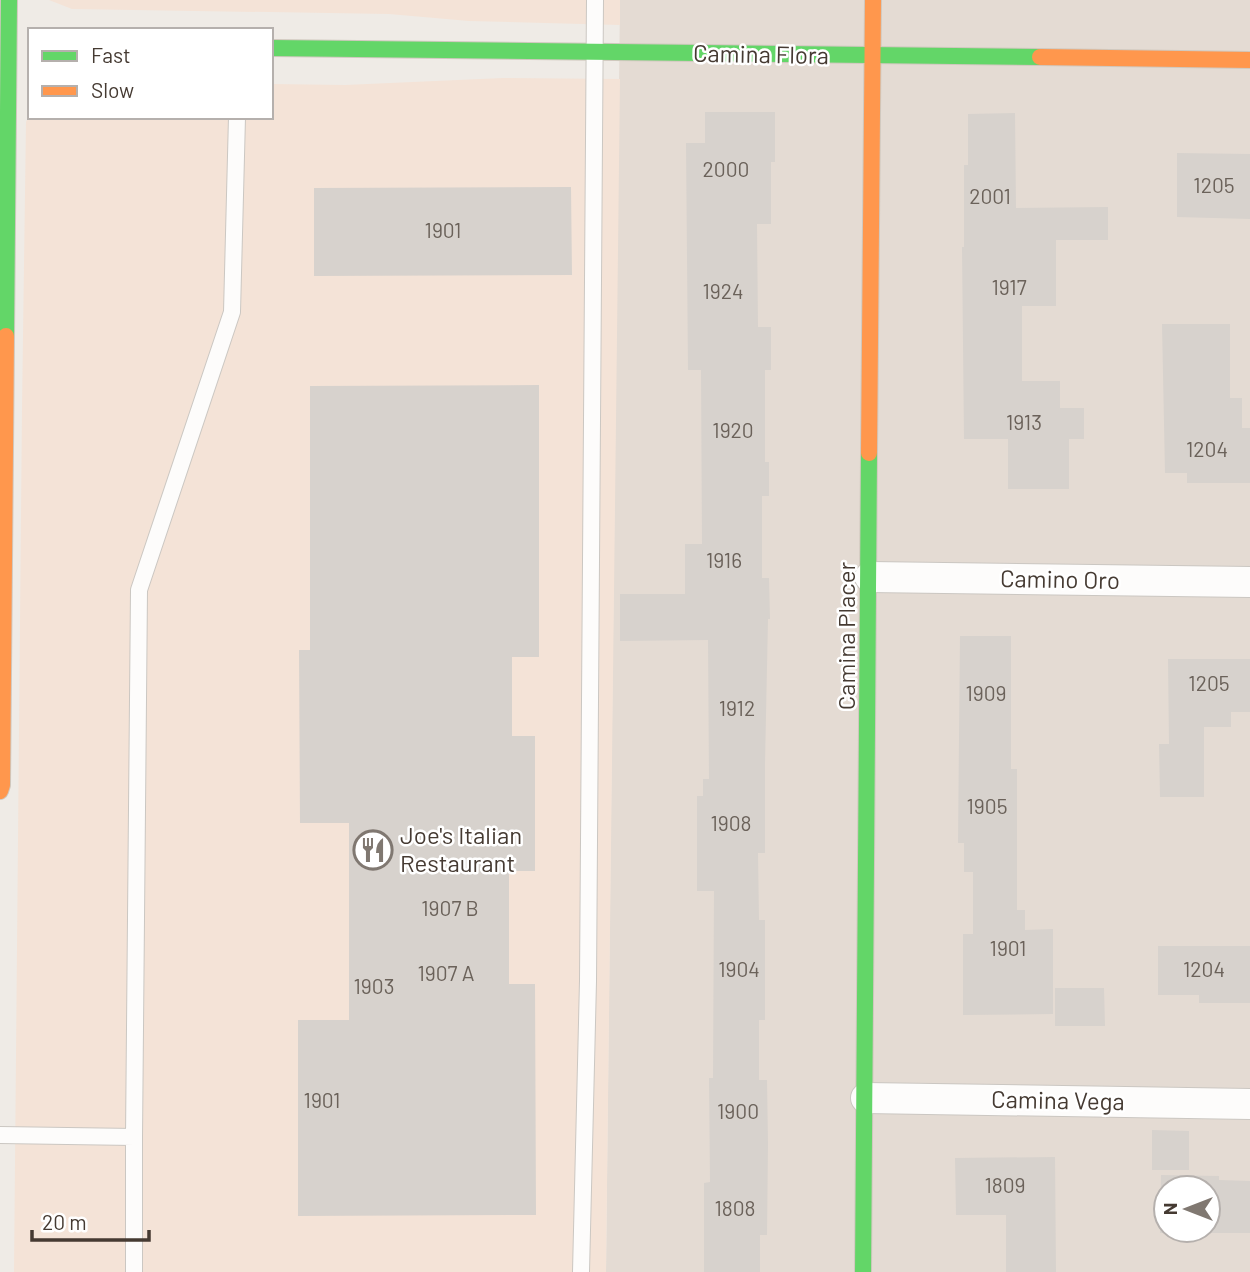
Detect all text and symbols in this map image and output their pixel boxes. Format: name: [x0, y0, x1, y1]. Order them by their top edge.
legend: [28, 28, 273, 119]
street label: Camina Flora: [693, 38, 829, 69]
text: Fast: [91, 42, 131, 67]
text: Slow: [91, 77, 134, 102]
house number: 2000: [703, 156, 749, 181]
house number: 1205: [1193, 172, 1235, 197]
house number: 2001: [969, 183, 1011, 208]
house number: 1901: [425, 217, 461, 242]
house number: 1917: [991, 274, 1027, 299]
house number: 1924: [702, 278, 744, 303]
house number: 1913: [1006, 409, 1042, 434]
house number: 1920: [712, 417, 754, 442]
house number: 1204: [1186, 436, 1228, 461]
house number: 1916: [706, 547, 742, 572]
street label: Camina Placer: [831, 561, 860, 710]
street label: Camino Oro: [1000, 563, 1120, 594]
house number: 1205: [1188, 670, 1230, 695]
house number: 1909: [965, 680, 1007, 705]
house number: 1912: [719, 695, 755, 720]
house number: 1905: [967, 793, 1007, 818]
house number: 1908: [710, 810, 752, 835]
place label: Joe's Italian Restaurant: [400, 820, 522, 877]
restaurant icon: Joe's Italian Restaurant: [352, 829, 394, 871]
house number: 1907 B: [421, 895, 479, 920]
house number: 1901: [990, 935, 1026, 960]
house number: 1904: [718, 956, 760, 981]
house number: 1204: [1183, 956, 1225, 981]
house number: 1907 A: [417, 960, 475, 985]
house number: 1903: [354, 973, 394, 998]
street label: Camina Vega: [991, 1084, 1125, 1115]
house number: 1901: [304, 1087, 340, 1112]
house number: 1900: [717, 1098, 759, 1123]
house number: 1809: [984, 1172, 1026, 1197]
north arrow: [1152, 1174, 1222, 1244]
house number: 1808: [714, 1195, 756, 1220]
scale bar: [32, 1198, 149, 1242]
text: N: [1158, 1203, 1181, 1215]
text: 20 m: [42, 1209, 87, 1234]

